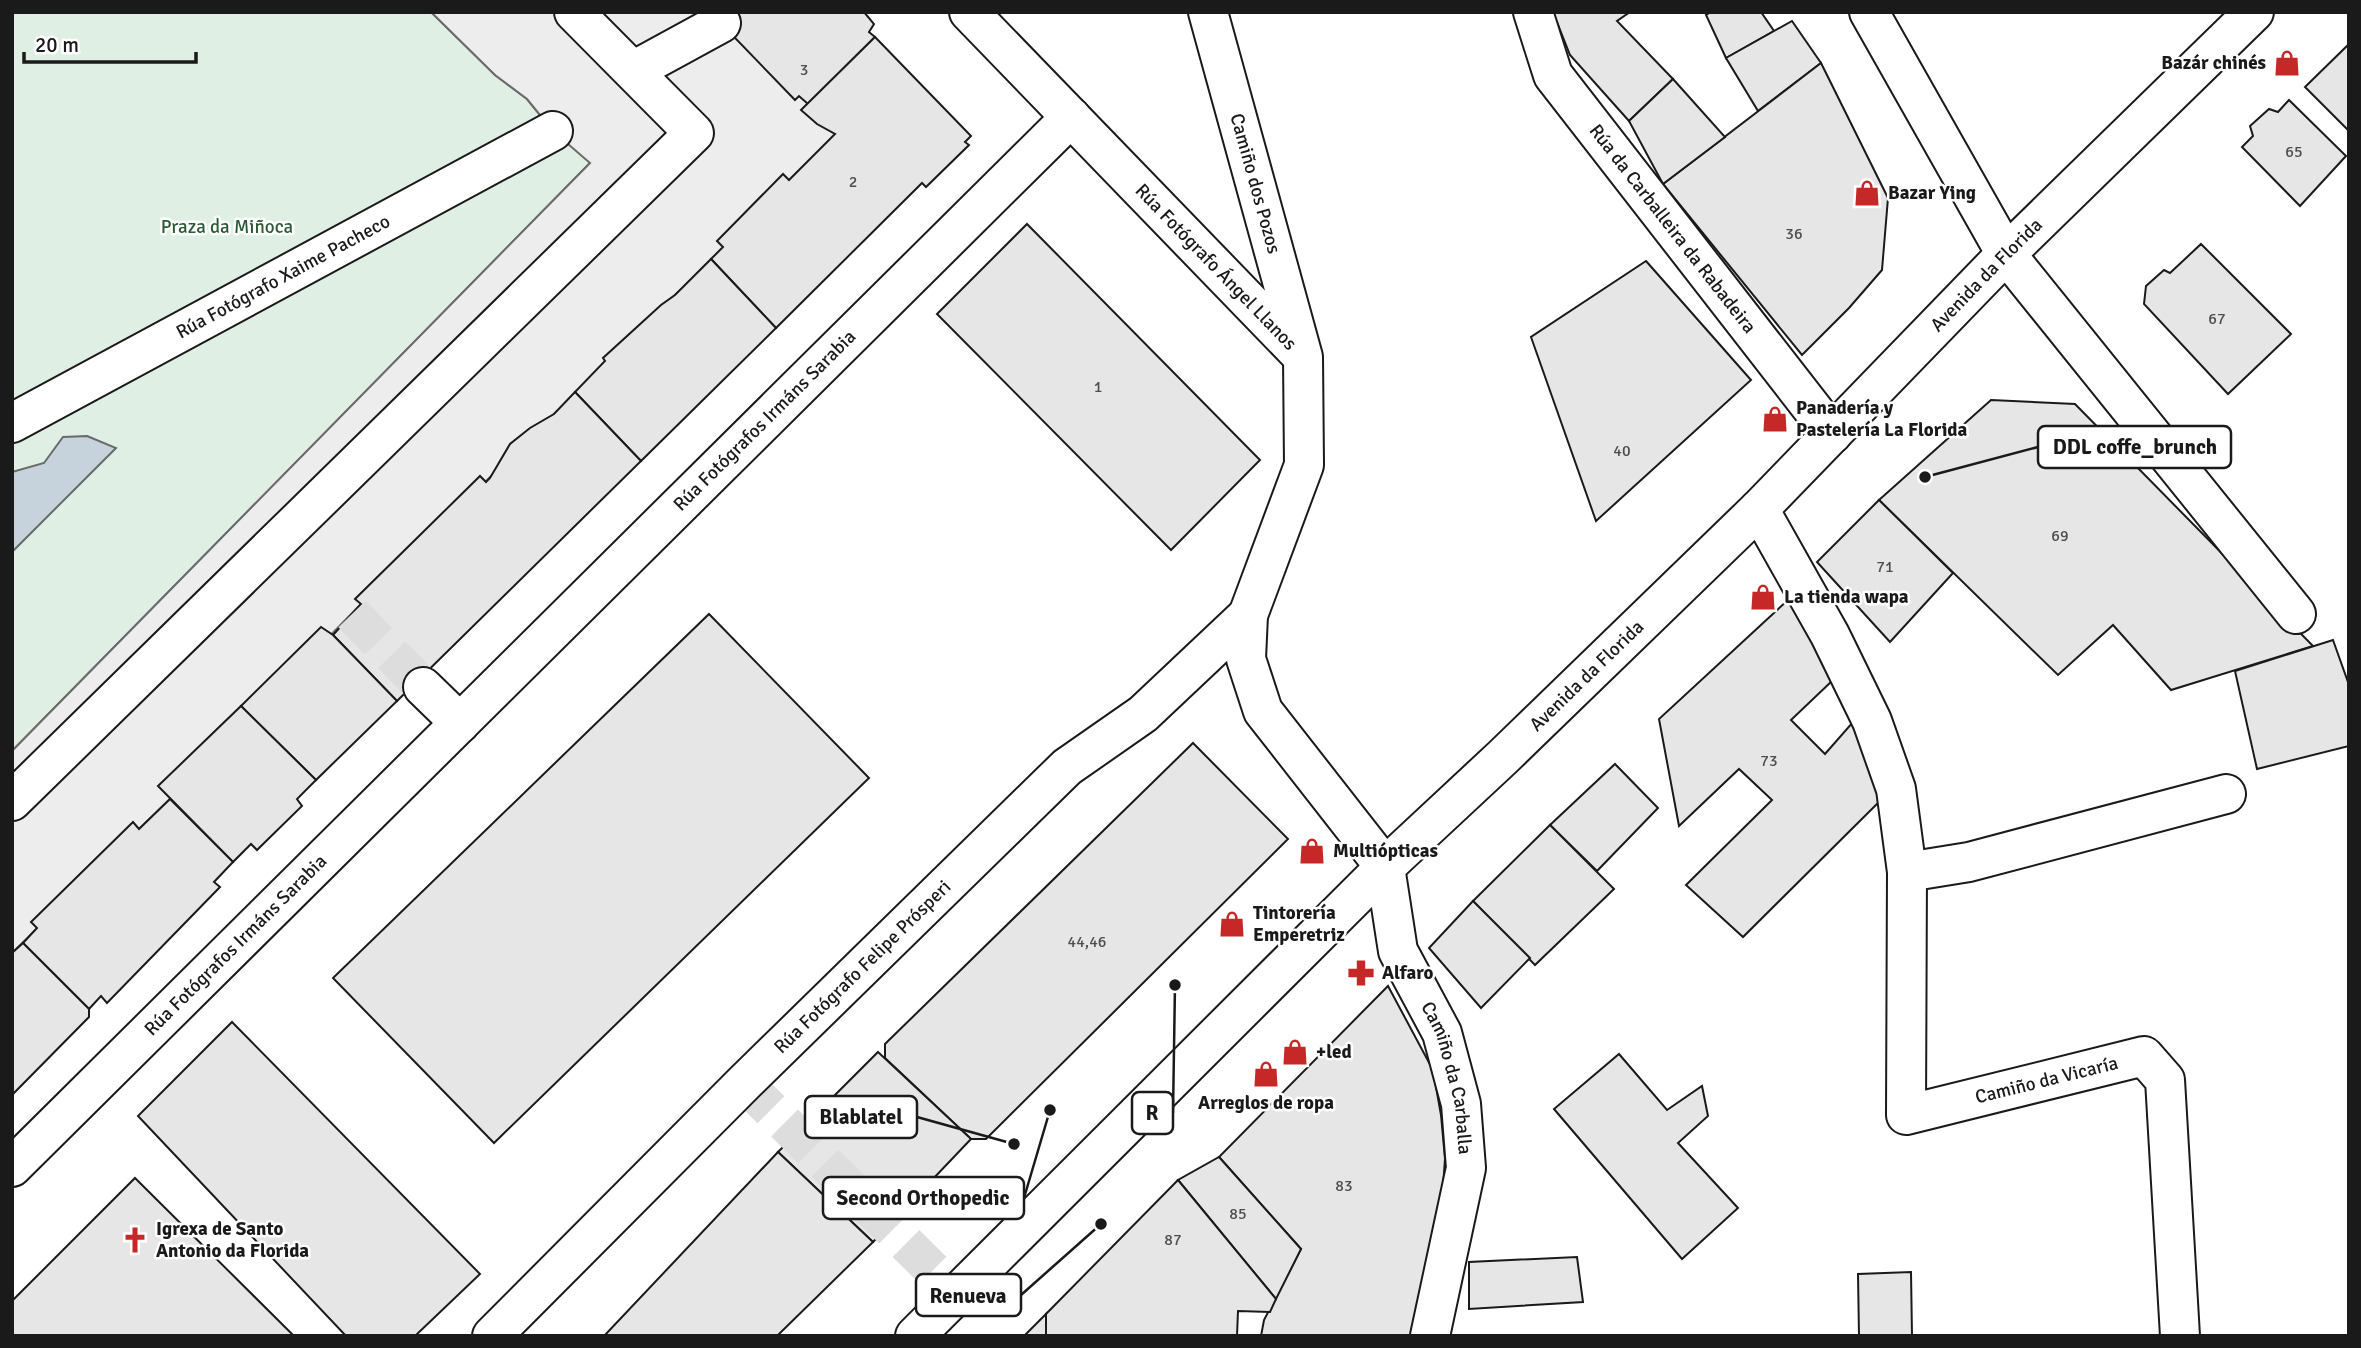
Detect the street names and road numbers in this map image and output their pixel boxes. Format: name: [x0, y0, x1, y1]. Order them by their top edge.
street label: Camiño dos Pozos: [1225, 111, 1286, 256]
street label: Rúa da Carballeira da Rabadeira: [1584, 119, 1761, 338]
street label: Rúa Fotógrafo Ángel Llanos: [1130, 179, 1302, 355]
street label: Rúa Fotógrafo Xaime Pacheco: [172, 209, 394, 344]
street label: Avenida da Florida: [1925, 213, 2047, 337]
street label: Rúa Fotógrafos Irmáns Sarabia: [668, 325, 861, 516]
street label: Avenida da Florida: [1525, 615, 1649, 737]
street label: Rúa Fotógrafos Irmáns Sarabia: [139, 850, 332, 1041]
street label: Rúa Fotógrafo Felipe Prósperi: [769, 875, 956, 1059]
street label: Camiño da Carballa: [1415, 998, 1477, 1155]
street label: Camiño da Vicaría: [1973, 1051, 2121, 1109]

